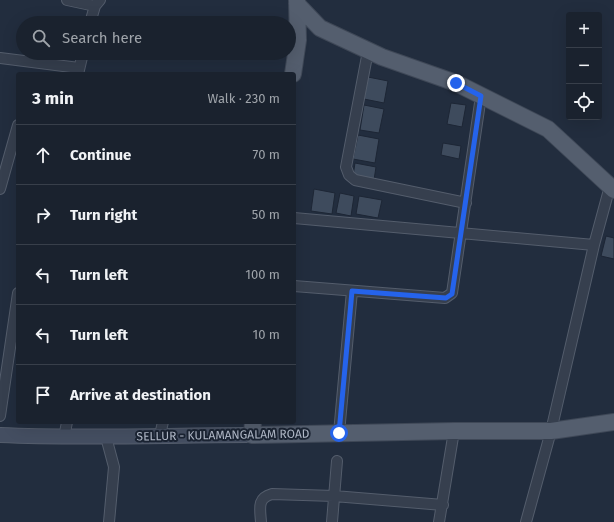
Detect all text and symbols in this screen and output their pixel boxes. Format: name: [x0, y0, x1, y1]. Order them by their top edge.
map controls: [566, 12, 602, 120]
button: +: [566, 12, 602, 48]
search box: [16, 16, 296, 60]
icon: search: [30, 27, 52, 49]
text: Search here: [62, 29, 142, 47]
button: −: [566, 48, 602, 84]
route end: [447, 74, 465, 92]
button: locate: [566, 84, 602, 120]
text: 3 min: [32, 88, 74, 109]
text: Walk · 230 m: [208, 91, 280, 106]
icon: ahead: [32, 144, 54, 166]
text: Continue: [70, 146, 131, 164]
text: 70 m: [253, 147, 280, 162]
icon: right: [32, 204, 54, 226]
text: Turn right: [70, 206, 137, 224]
text: 50 m: [252, 207, 280, 222]
icon: left: [32, 264, 54, 286]
text: Turn left: [70, 266, 128, 284]
text: 100 m: [245, 267, 280, 282]
icon: left: [32, 324, 54, 346]
text: Turn left: [70, 326, 128, 344]
text: 10 m: [253, 327, 280, 342]
icon: arrive: [32, 384, 54, 406]
text: Arrive at destination: [70, 386, 211, 404]
route start: [330, 424, 348, 442]
street label: SELLUR - KULAMANGALAM ROAD: [136, 426, 310, 444]

